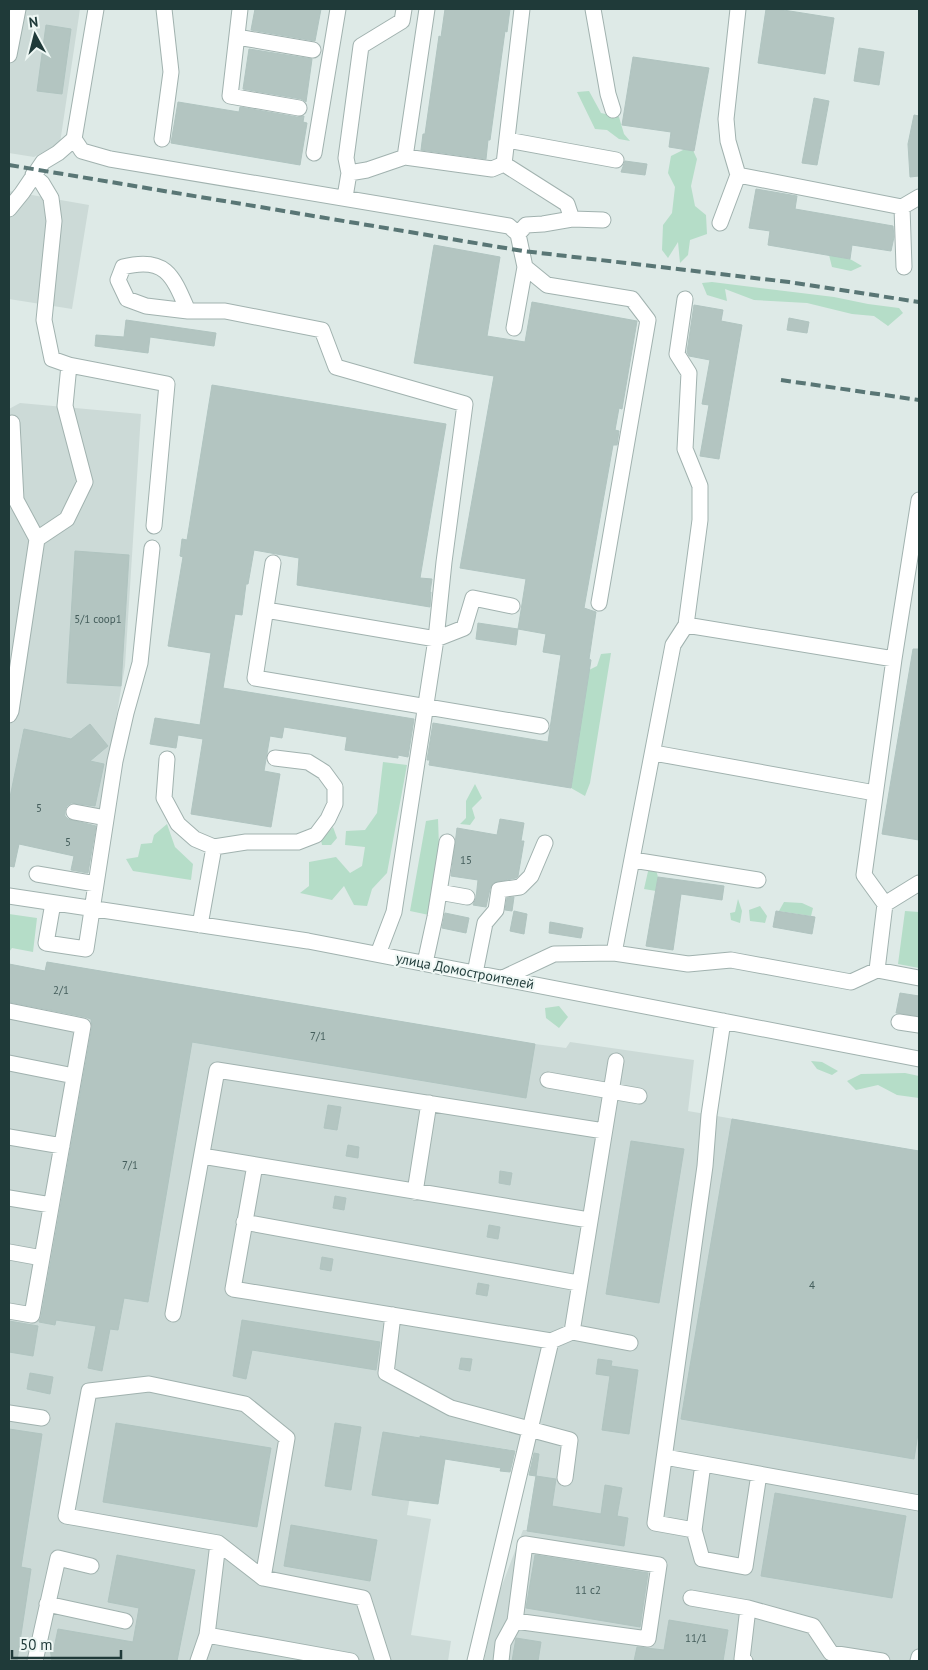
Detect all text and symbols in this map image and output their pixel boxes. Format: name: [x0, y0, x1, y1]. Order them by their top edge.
north arrow: [10, 10, 60, 60]
text: N: [28, 13, 39, 32]
house number: 5/1 соор1: [74, 612, 122, 626]
house number: 5: [36, 801, 42, 815]
house number: 5: [65, 835, 71, 849]
house number: 15: [460, 853, 472, 867]
street label: улица Домостроителей: [394, 949, 536, 993]
house number: 2/1: [53, 983, 69, 997]
house number: 7/1: [310, 1029, 326, 1043]
house number: 7/1: [122, 1158, 138, 1172]
house number: 4: [809, 1278, 815, 1292]
house number: 11 с2: [575, 1583, 601, 1597]
scale bar: [12, 1628, 121, 1660]
house number: 11/1: [685, 1631, 707, 1645]
text: 50 m: [20, 1635, 53, 1654]

